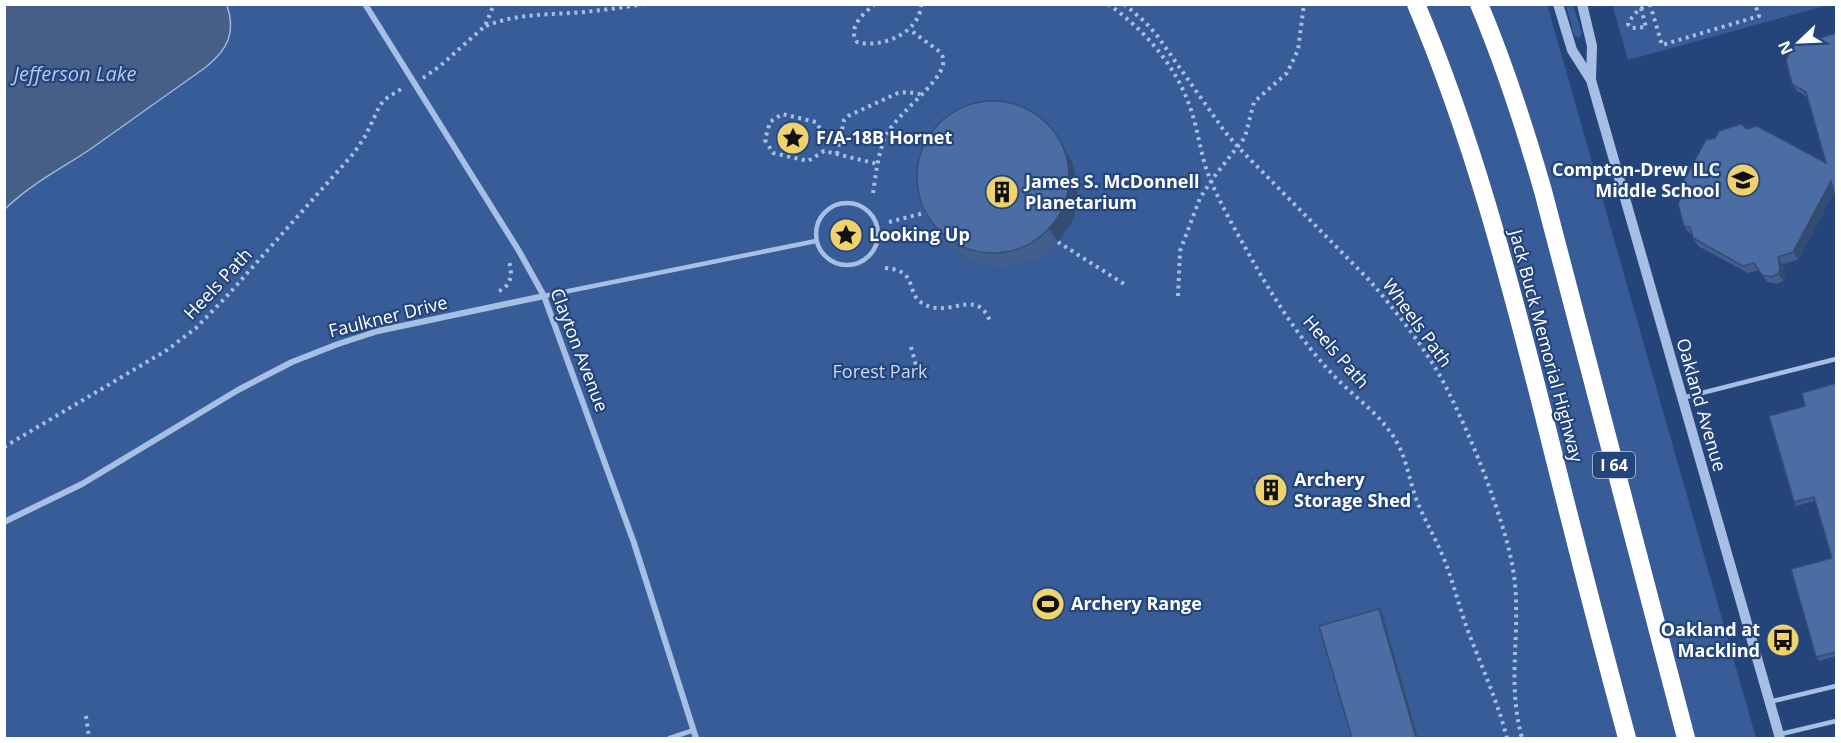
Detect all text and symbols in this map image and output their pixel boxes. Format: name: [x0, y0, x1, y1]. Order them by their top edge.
north arrow: [1769, 12, 1829, 72]
text: N: [1773, 38, 1798, 58]
water label: Jefferson Lake: [10, 60, 137, 87]
place icon: F/A-18B Hornet: [775, 120, 811, 156]
place label: F/A-18B Hornet: [816, 125, 952, 149]
place label: Compton-Drew ILC Middle School: [1552, 157, 1720, 202]
school or university icon: Compton-Drew ILC Middle School: [1725, 162, 1761, 198]
place label: James S. McDonnell Planetarium: [1023, 169, 1199, 214]
building icon: James S. McDonnell Planetarium: [984, 174, 1020, 210]
place icon: Looking Up: [828, 217, 864, 253]
place label: Looking Up: [869, 222, 970, 246]
street label: Jack Buck Memorial Highway: [1504, 225, 1590, 465]
street label: Heels Path: [178, 242, 257, 324]
street label: Wheels Path: [1378, 273, 1458, 372]
street label: Clayton Avenue: [545, 284, 615, 415]
street label: Faulkner Drive: [326, 290, 450, 342]
street label: Heels Path: [1298, 310, 1375, 393]
street label: Oakland Avenue: [1671, 335, 1732, 474]
park label: Forest Park: [833, 359, 928, 383]
road number: I 64: [1593, 452, 1635, 478]
place label: Archery Storage Shed: [1294, 467, 1411, 512]
building icon: Archery Storage Shed: [1253, 472, 1289, 508]
sports icon: Archery Range: [1030, 586, 1066, 622]
place label: Archery Range: [1071, 591, 1202, 615]
place label: Oakland at Macklind: [1661, 617, 1760, 662]
bus stop icon: Oakland at Macklind: [1765, 622, 1801, 658]

